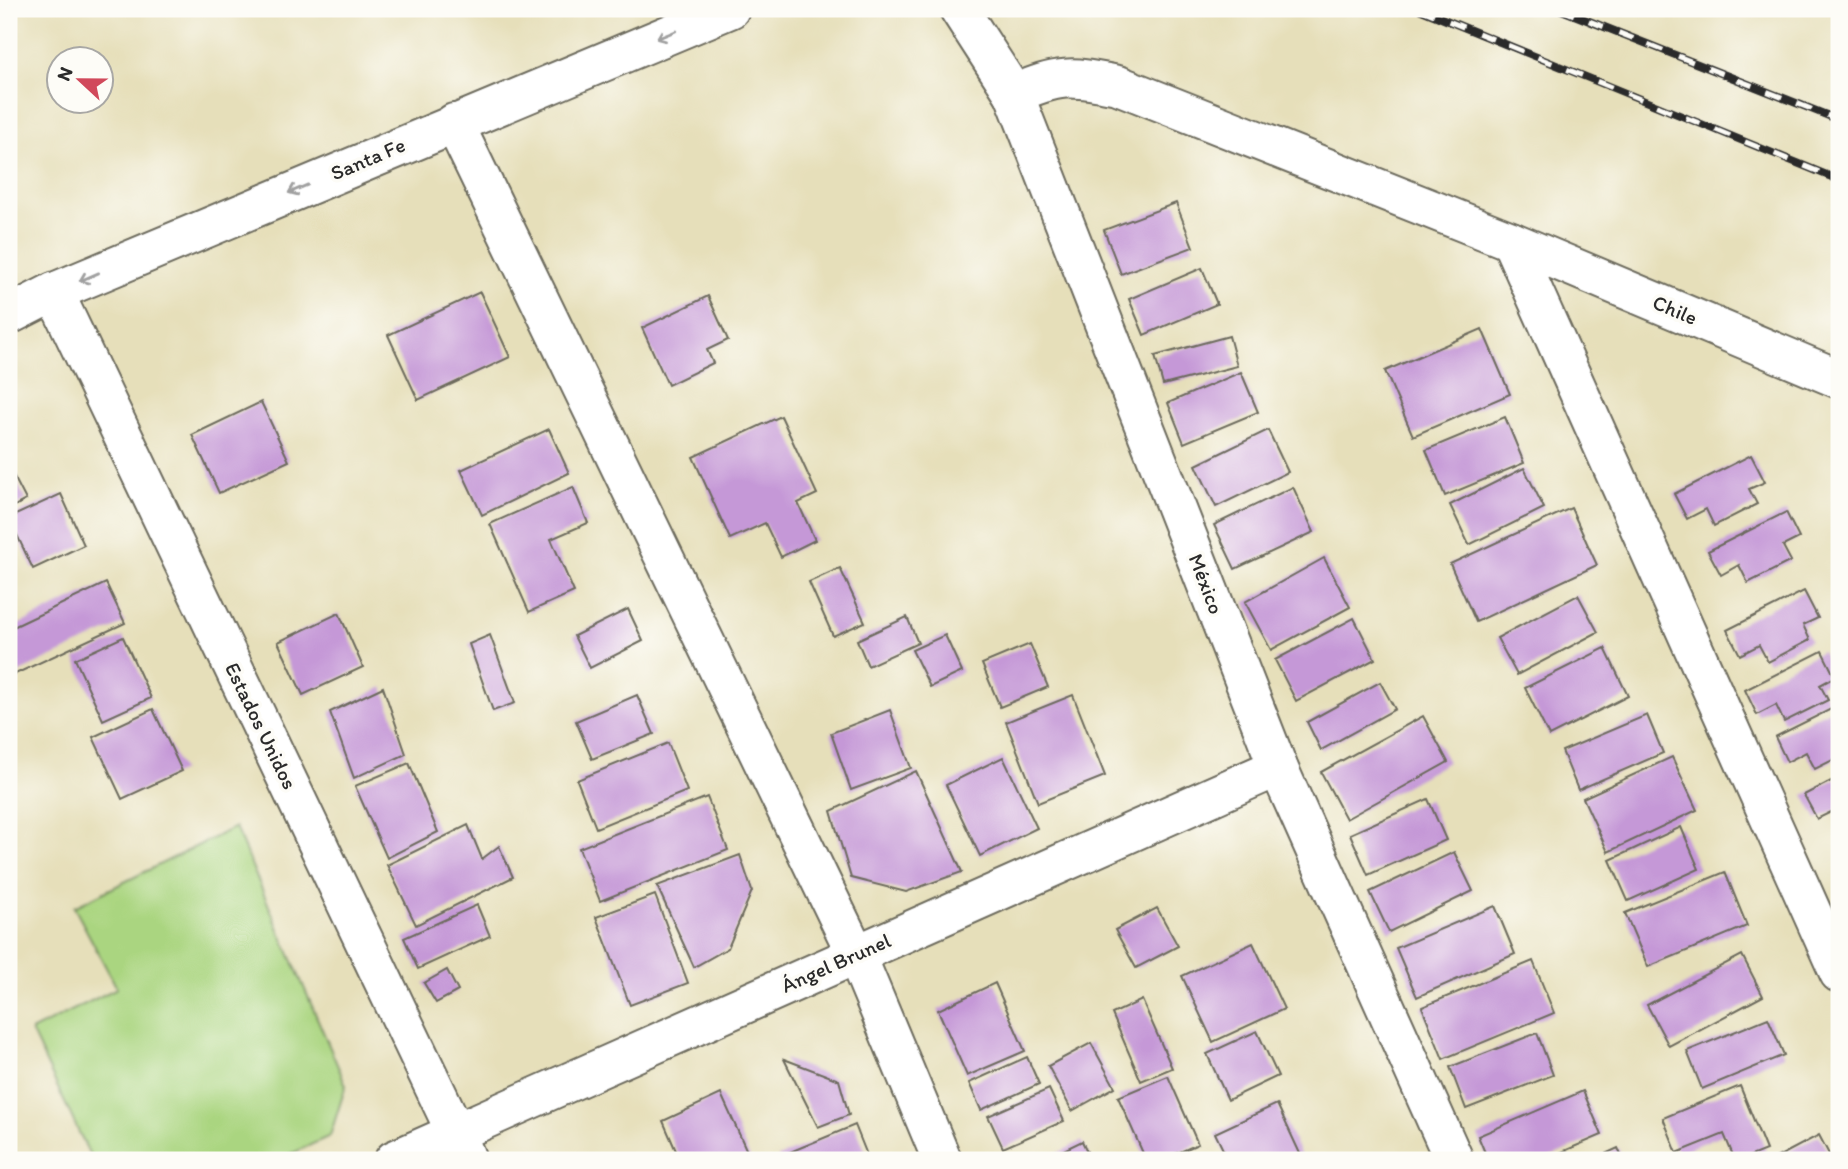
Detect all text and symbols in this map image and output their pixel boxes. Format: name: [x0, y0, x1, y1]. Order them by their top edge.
one-way arrow: [656, 29, 678, 42]
north arrow: [46, 46, 116, 116]
text: N: [52, 64, 78, 84]
street label: Santa Fe: [327, 132, 409, 185]
one-way arrow: [288, 183, 310, 196]
one-way arrow: [79, 272, 100, 285]
street label: Chile: [1649, 289, 1701, 330]
street label: México: [1184, 550, 1229, 617]
street label: Estados Unidos: [220, 658, 303, 793]
street label: Ángel Brunel: [777, 927, 894, 998]

